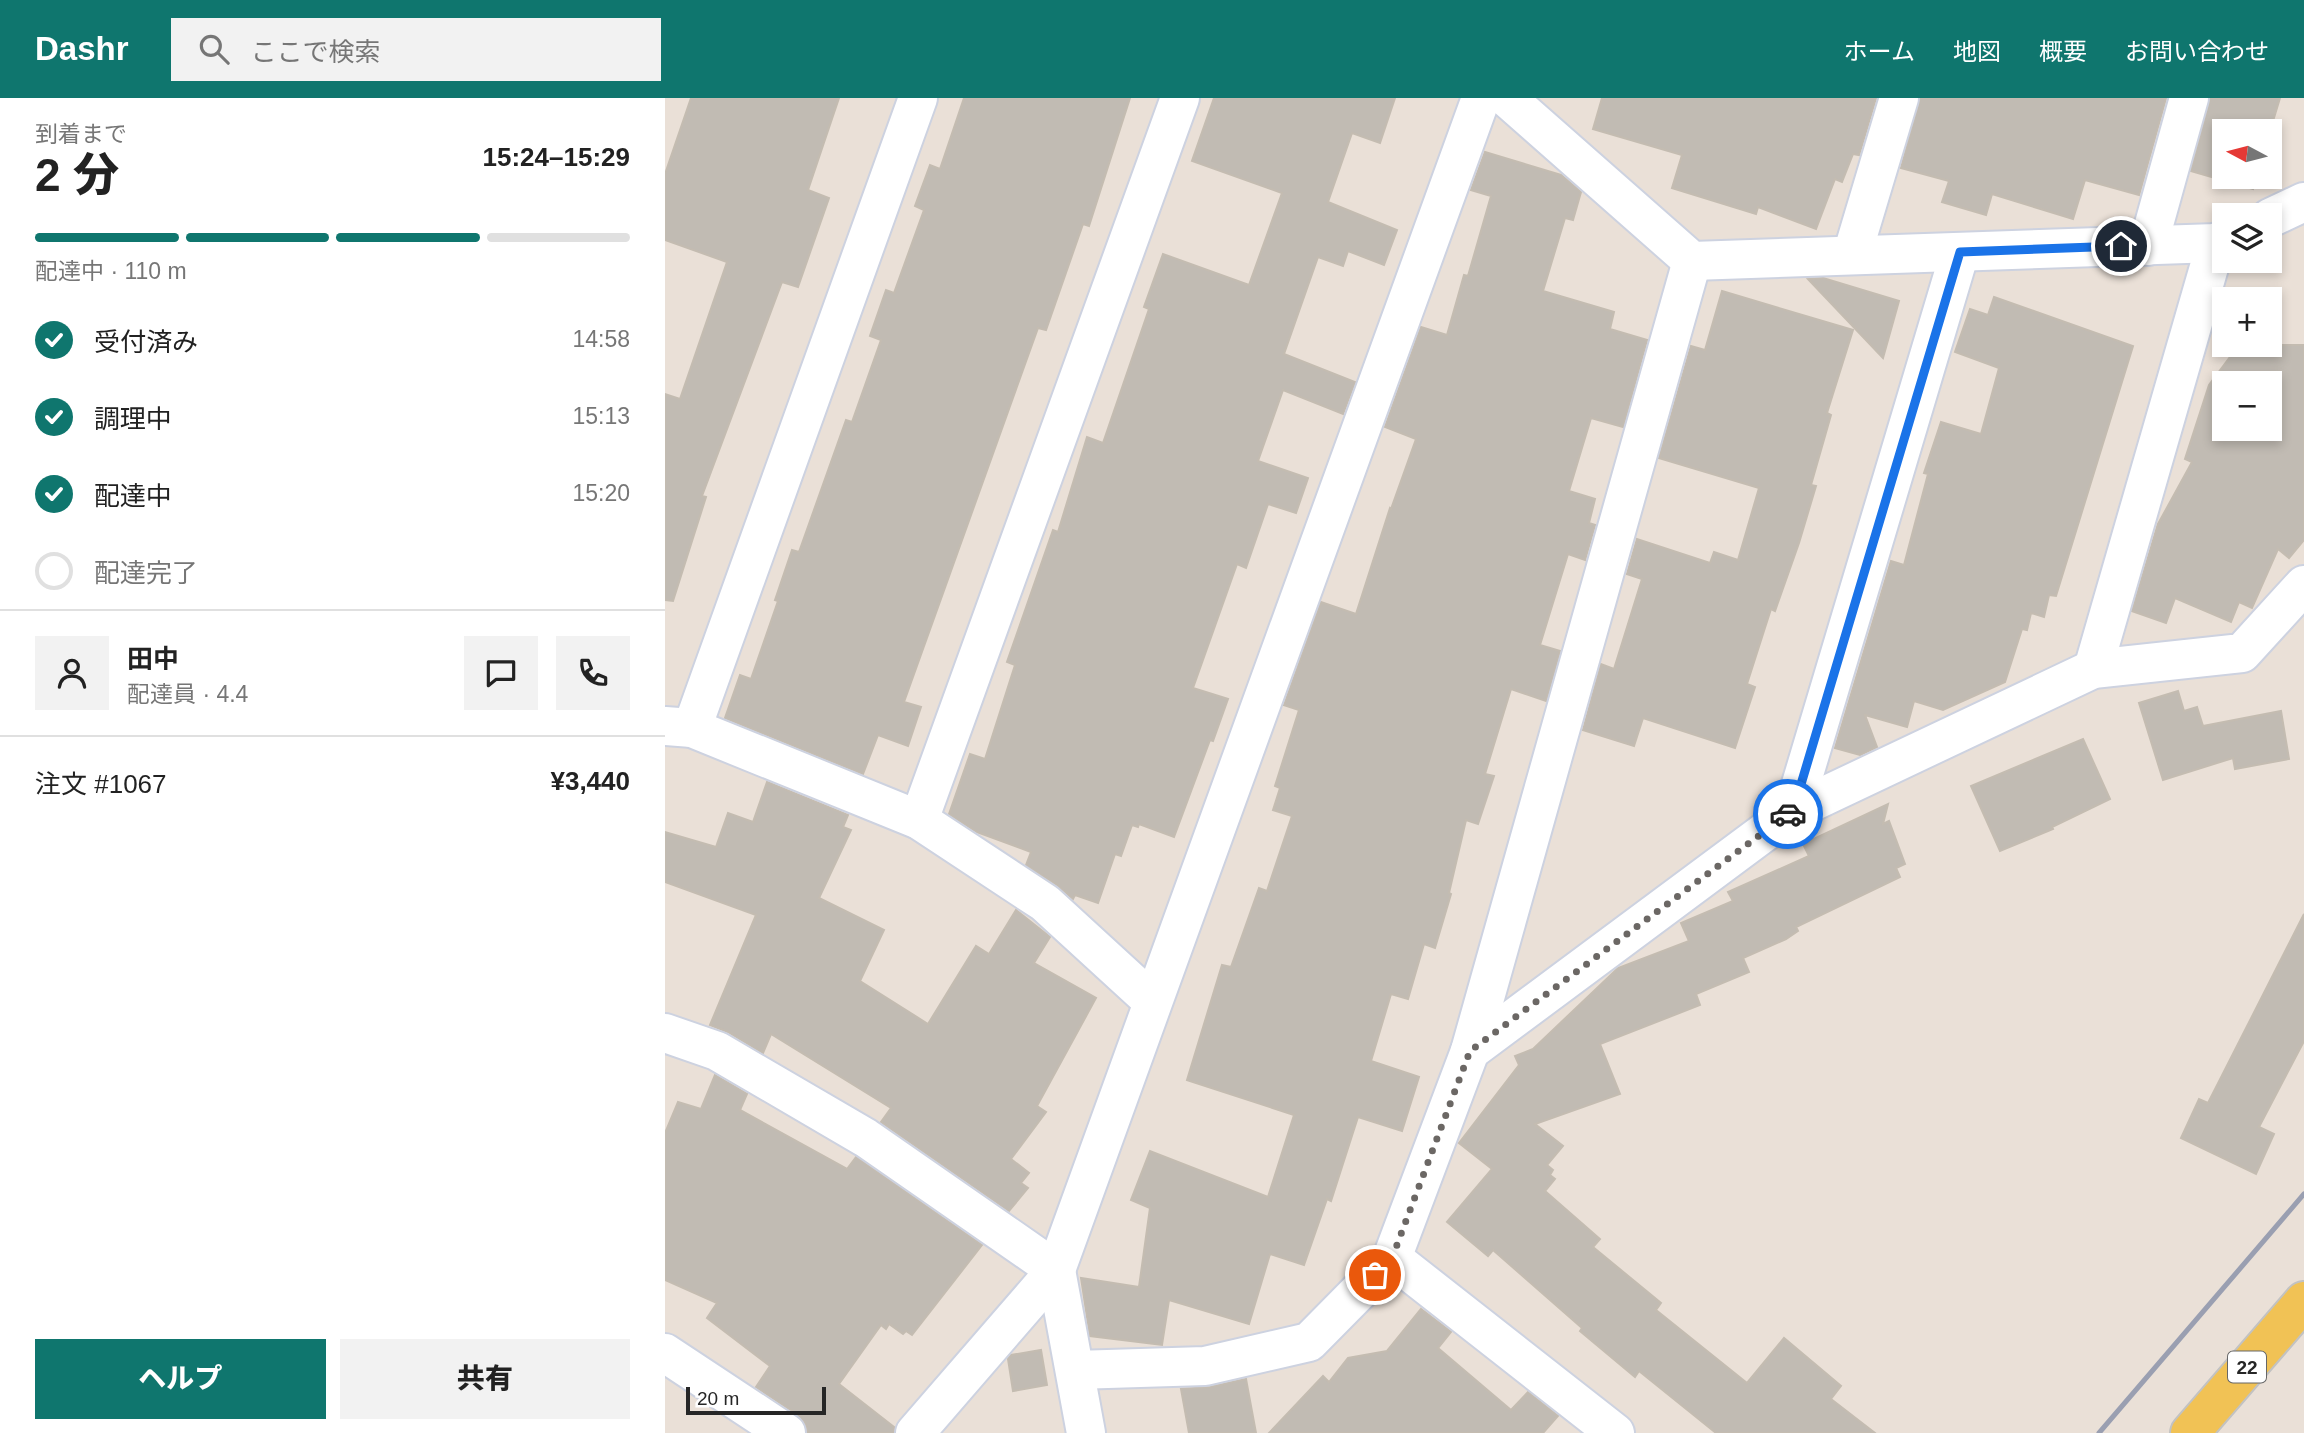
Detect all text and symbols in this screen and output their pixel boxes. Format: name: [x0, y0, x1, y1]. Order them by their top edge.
search box: [171, 18, 661, 81]
text: Dashr: [35, 30, 129, 67]
icon: search: [195, 30, 233, 68]
text: ここで検索: [251, 37, 381, 67]
text: ホーム: [1844, 38, 1915, 65]
text: 地図: [1953, 38, 2001, 65]
text: 概要: [2039, 38, 2087, 65]
text: お問い合わせ: [2125, 38, 2269, 65]
north arrow: [2212, 119, 2282, 189]
map controls: [2212, 119, 2282, 441]
text: 到着まで: [35, 121, 127, 147]
text: 15:24–15:29: [483, 142, 630, 172]
text: 2 分: [35, 149, 119, 201]
button: layers: [2212, 203, 2282, 273]
pin: [2091, 216, 2151, 276]
icon: home: [2102, 227, 2140, 265]
text: 配達中 · 110 m: [35, 258, 187, 284]
button: +: [2212, 287, 2282, 357]
icon: check: [35, 321, 73, 359]
text: 14:58: [572, 326, 630, 352]
text: 受付済み: [94, 327, 198, 357]
button: −: [2212, 371, 2282, 441]
icon: check: [35, 398, 73, 436]
text: 15:13: [572, 403, 630, 429]
text: 調理中: [94, 404, 172, 434]
icon: check: [35, 475, 73, 513]
text: 15:20: [572, 480, 630, 506]
text: 配達中: [94, 481, 172, 511]
text: 配達完了: [94, 558, 198, 588]
button: person: [35, 636, 109, 710]
button: chat: [464, 636, 538, 710]
button: phone: [556, 636, 630, 710]
text: 田中: [127, 644, 179, 674]
text: 配達員 · 4.4: [127, 681, 248, 707]
text: ¥3,440: [550, 766, 630, 796]
text: 注文 #1067: [35, 769, 167, 799]
courier: [1753, 779, 1823, 849]
icon: car: [1769, 795, 1807, 833]
pin: [1345, 1245, 1405, 1305]
icon: bag: [1356, 1256, 1394, 1294]
button: ヘルプ: [35, 1339, 326, 1419]
button: 共有: [340, 1339, 630, 1419]
road number: 22: [2228, 1352, 2266, 1382]
scale bar: [686, 1384, 826, 1416]
text: 20 m: [697, 1388, 739, 1409]

